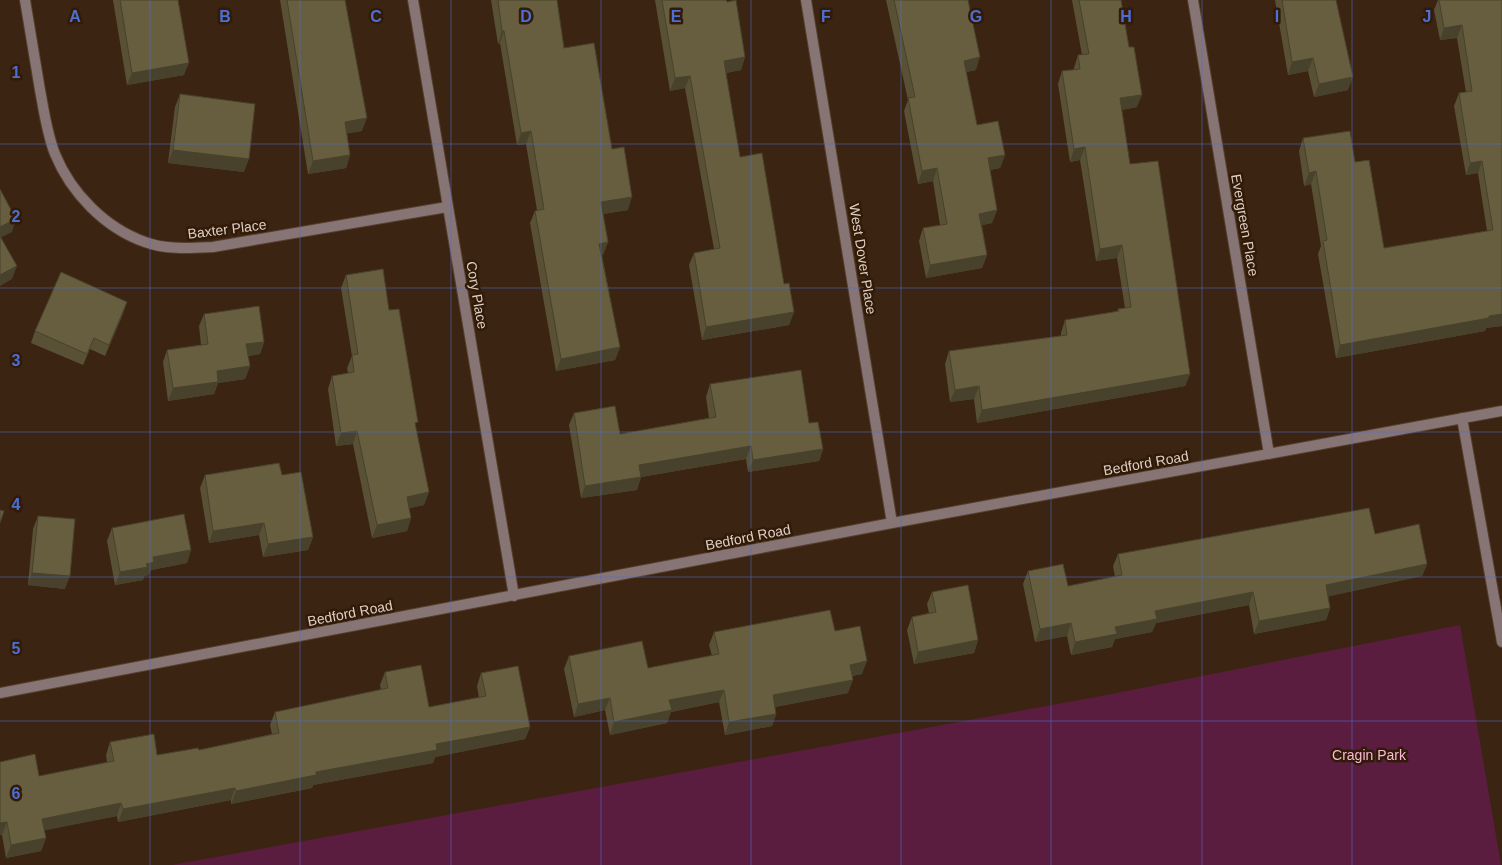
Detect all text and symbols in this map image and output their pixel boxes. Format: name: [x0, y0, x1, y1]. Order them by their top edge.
text: A: [69, 8, 81, 25]
text: B: [219, 8, 231, 25]
text: C: [370, 8, 382, 25]
text: D: [520, 8, 532, 25]
text: E: [671, 8, 682, 25]
text: F: [821, 8, 831, 25]
text: G: [970, 8, 982, 25]
text: H: [1120, 8, 1132, 25]
text: I: [1275, 8, 1279, 25]
text: J: [1423, 8, 1431, 25]
text: 1: [12, 64, 21, 81]
street label: Evergreen Place: [1228, 173, 1262, 278]
street label: West Dover Place: [846, 203, 880, 316]
text: 2: [12, 208, 21, 225]
street label: Baxter Place: [187, 216, 268, 242]
street label: Cory Place: [463, 260, 491, 330]
text: 3: [12, 352, 21, 369]
street label: Bedford Road: [1102, 448, 1190, 478]
text: 4: [12, 496, 21, 513]
street label: Bedford Road: [704, 521, 792, 553]
street label: Bedford Road: [306, 597, 394, 629]
text: 5: [12, 640, 21, 657]
park label: Cragin Park: [1332, 747, 1407, 763]
text: 6: [12, 785, 21, 802]

